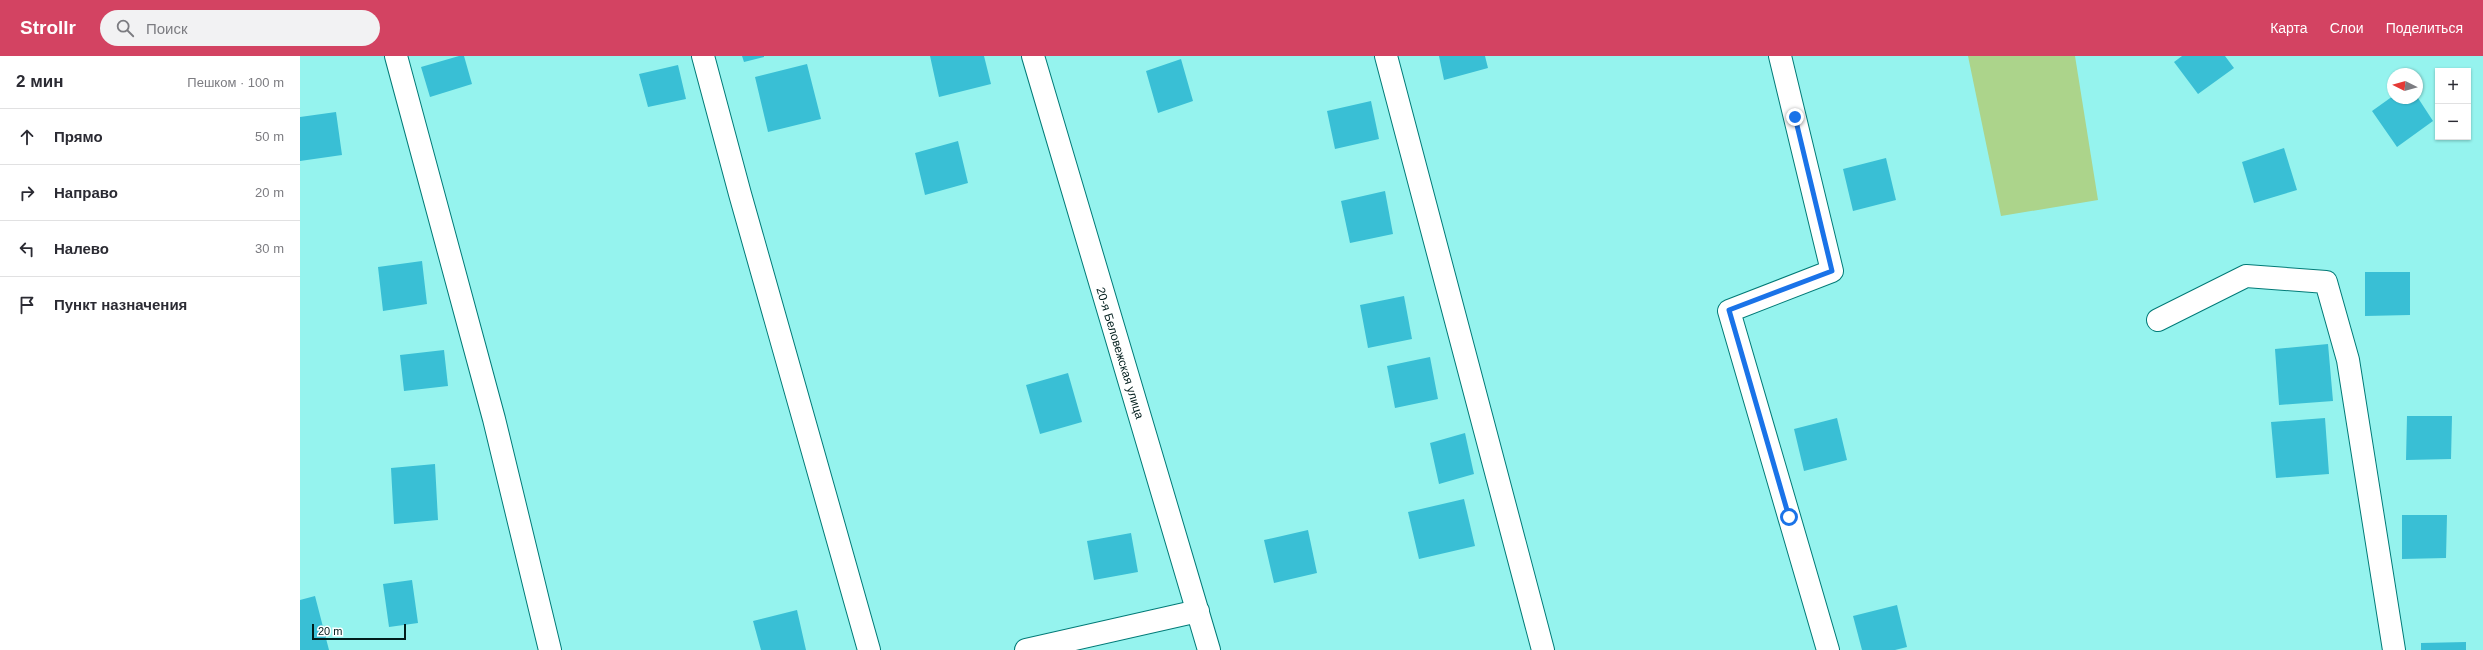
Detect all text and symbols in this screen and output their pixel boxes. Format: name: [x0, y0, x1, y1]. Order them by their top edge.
search box: [100, 10, 380, 46]
text: Strollr: [20, 17, 76, 38]
icon: search: [114, 17, 136, 39]
text: Поиск: [146, 20, 188, 37]
text: Карта: [2270, 20, 2308, 36]
text: Слои: [2330, 20, 2364, 36]
text: Поделиться: [2386, 20, 2463, 36]
north arrow: [2387, 68, 2423, 104]
map controls: [2435, 68, 2471, 140]
button: +: [2435, 68, 2471, 104]
text: 2 мин: [16, 72, 63, 91]
text: Пешком · 100 m: [187, 75, 284, 90]
button: −: [2435, 104, 2471, 140]
route end: [1786, 108, 1804, 126]
icon: ahead: [16, 126, 38, 148]
text: Прямо: [54, 128, 103, 145]
text: 50 m: [255, 129, 284, 144]
icon: right: [16, 182, 38, 204]
text: Направо: [54, 184, 118, 201]
text: 20 m: [255, 185, 284, 200]
icon: left: [16, 238, 38, 260]
text: Налево: [54, 240, 109, 257]
text: 30 m: [255, 241, 284, 256]
street label: 20-я Беловежская улица: [1093, 285, 1147, 421]
icon: arrive: [16, 294, 38, 316]
text: Пункт назначения: [54, 296, 187, 313]
route start: [1780, 508, 1798, 526]
scale bar: [312, 622, 406, 641]
text: 20 m: [318, 625, 342, 637]

